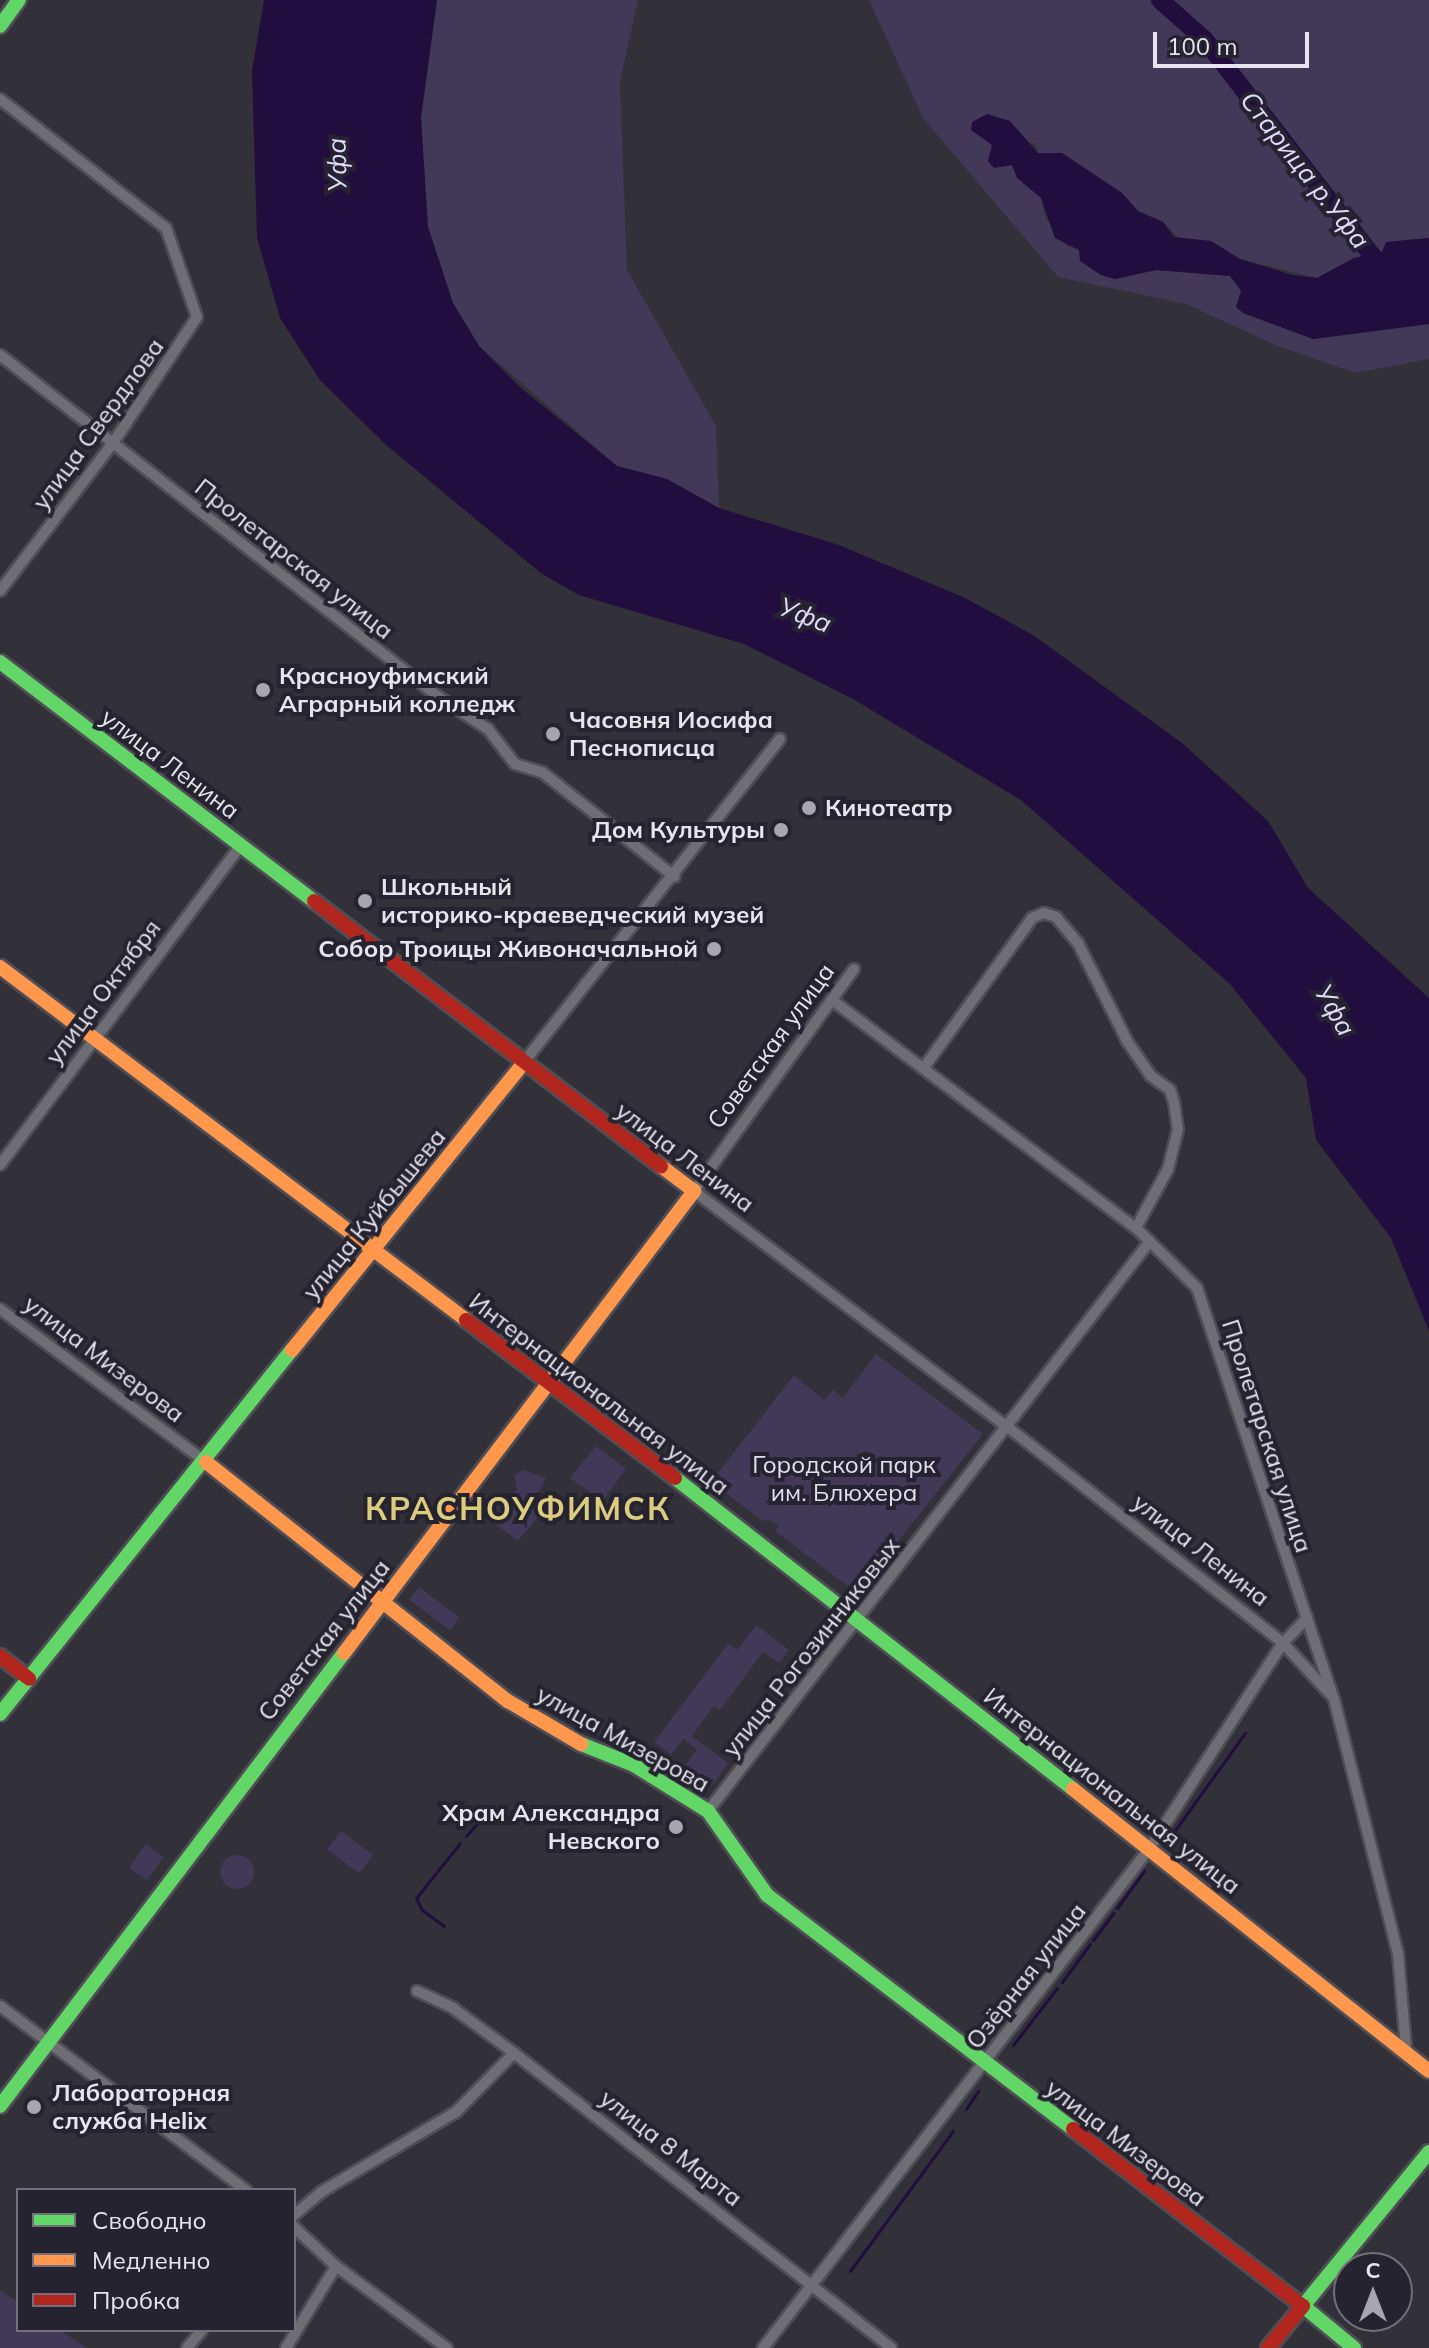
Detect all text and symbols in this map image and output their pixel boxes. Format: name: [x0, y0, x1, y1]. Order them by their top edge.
scale bar: [1157, 16, 1313, 66]
text: 100 m: [1167, 31, 1238, 61]
water label: Старица р.Уфа: [1234, 85, 1376, 255]
water label: Уфа: [321, 138, 353, 192]
street label: улица Свердлова: [26, 333, 170, 515]
street label: Пролетарская улица: [189, 473, 399, 645]
water label: Уфа: [774, 591, 836, 639]
place label: Красноуфимский Аграрный колледж: [279, 662, 515, 718]
marker: Красноуфимский Аграрный колледж: [254, 681, 272, 699]
street label: улица Ленина: [95, 703, 245, 825]
place label: Часовня Иосифа Песнописца: [569, 706, 773, 762]
marker: Часовня Иосифа Песнописца: [544, 725, 562, 743]
place label: Кинотеатр: [825, 794, 953, 822]
marker: Кинотеатр: [800, 799, 818, 817]
place label: Дом Культуры: [592, 816, 765, 844]
marker: Дом Культуры: [772, 821, 790, 839]
place label: Школьный историко-краеведческий музей: [381, 873, 764, 929]
marker: Школьный историко-краеведческий музей: [356, 892, 374, 910]
street label: улица Октября: [39, 914, 167, 1070]
place label: Собор Троицы Живоначальной: [318, 935, 698, 963]
marker: Собор Троицы Живоначальной: [705, 940, 723, 958]
street label: Советская улица: [702, 958, 840, 1134]
water label: Уфа: [1308, 979, 1362, 1041]
street label: улица Ленина: [610, 1096, 760, 1218]
street label: улица Куйбышева: [296, 1123, 452, 1305]
street label: Интернациональная улица: [464, 1287, 734, 1501]
street label: улица Мизерова: [18, 1289, 190, 1429]
street label: Пролетарская улица: [1216, 1316, 1318, 1556]
park label: Городской парк им. Блюхера: [752, 1451, 936, 1507]
street label: улица Ленина: [1127, 1488, 1275, 1612]
district label: КРАСНОУФИМСК: [365, 1489, 671, 1527]
street label: улица Рогозинниковых: [716, 1532, 906, 1762]
street label: Советская улица: [252, 1554, 396, 1726]
street label: улица Мизерова: [532, 1680, 714, 1798]
street label: Интернациональная улица: [978, 1682, 1246, 1900]
place label: Храм Александра Невского: [442, 1799, 660, 1855]
marker: Храм Александра Невского: [667, 1818, 685, 1836]
street label: Озёрная улица: [960, 1897, 1092, 2055]
street label: улица Мизерова: [1040, 2073, 1212, 2213]
place label: Лабораторная служба Helix: [52, 2079, 230, 2135]
street label: улица 8 Марта: [594, 2084, 748, 2212]
marker: Лабораторная служба Helix: [23, 2096, 45, 2118]
legend: [16, 2188, 296, 2332]
text: Свободно: [92, 2205, 207, 2235]
text: Медленно: [92, 2245, 211, 2275]
north arrow: [1333, 2252, 1413, 2332]
text: С: [1365, 2256, 1381, 2284]
text: Пробка: [92, 2285, 180, 2315]

